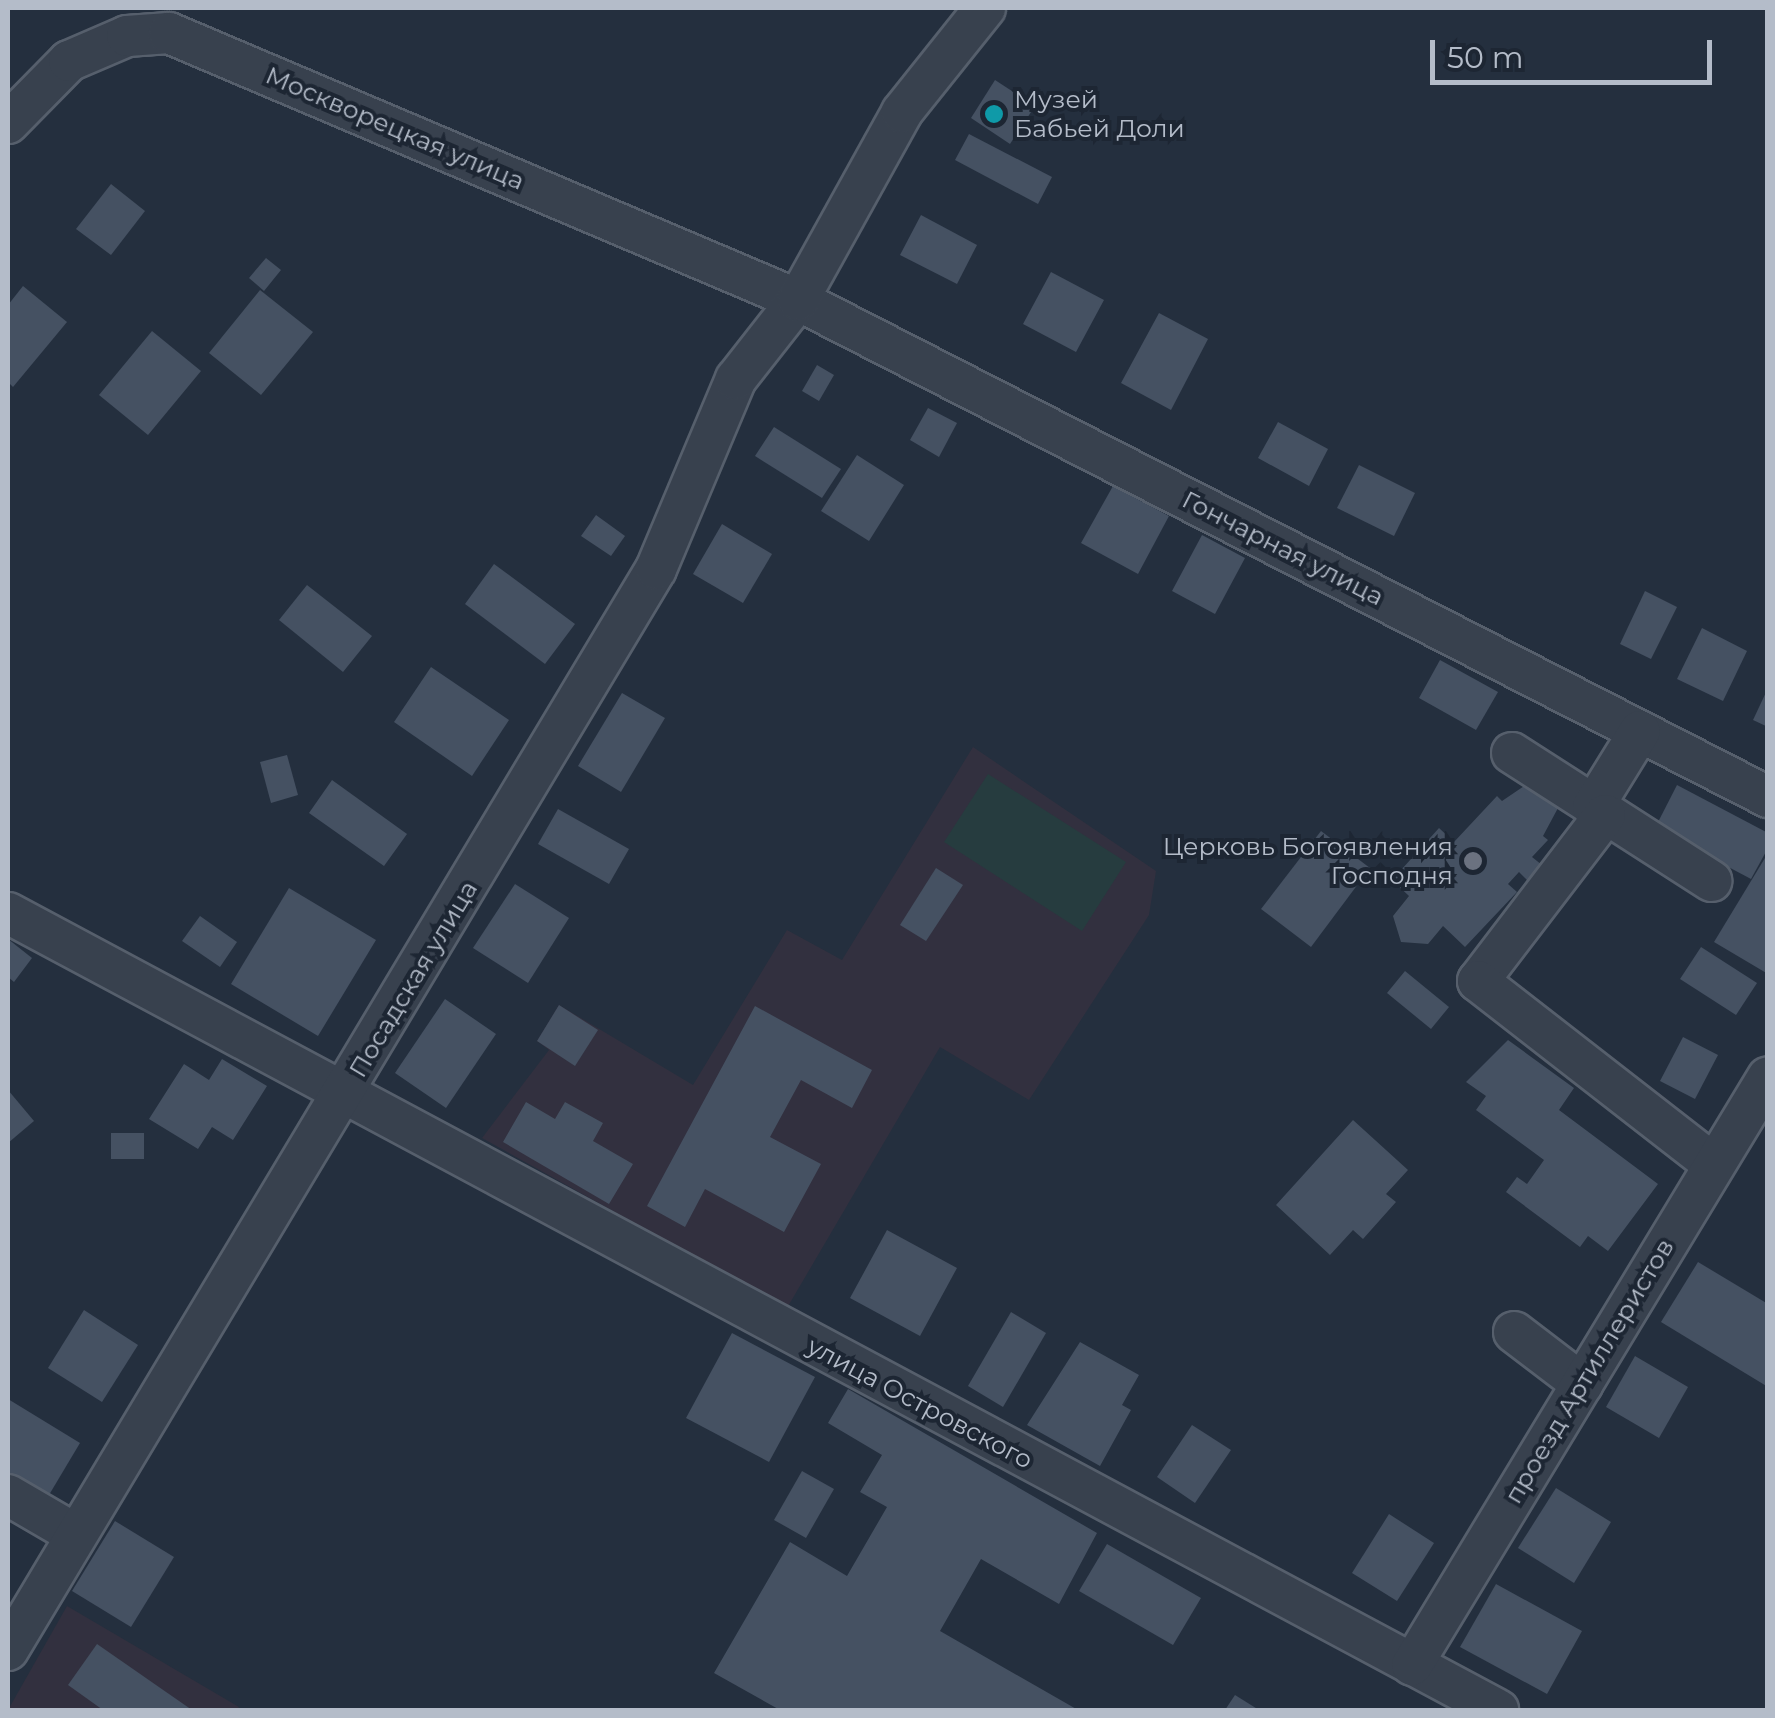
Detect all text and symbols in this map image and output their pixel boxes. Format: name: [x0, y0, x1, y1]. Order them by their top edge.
scale bar: [1435, 20, 1718, 82]
text: 50 m: [1447, 39, 1524, 76]
street label: Москворецкая улица: [261, 60, 529, 196]
place label: Музей Бабьей Доли: [1014, 85, 1185, 144]
marker: Музей Бабьей Доли: [983, 103, 1005, 125]
street label: Гончарная улица: [1177, 484, 1389, 612]
place label: Церковь Богоявления Господня: [1163, 832, 1453, 891]
marker: Церковь Богоявления Господня: [1462, 850, 1484, 872]
street label: Посадская улица: [342, 875, 484, 1083]
street label: проезд Артиллеристов: [1498, 1233, 1680, 1509]
street label: улица Островского: [802, 1331, 1038, 1475]

